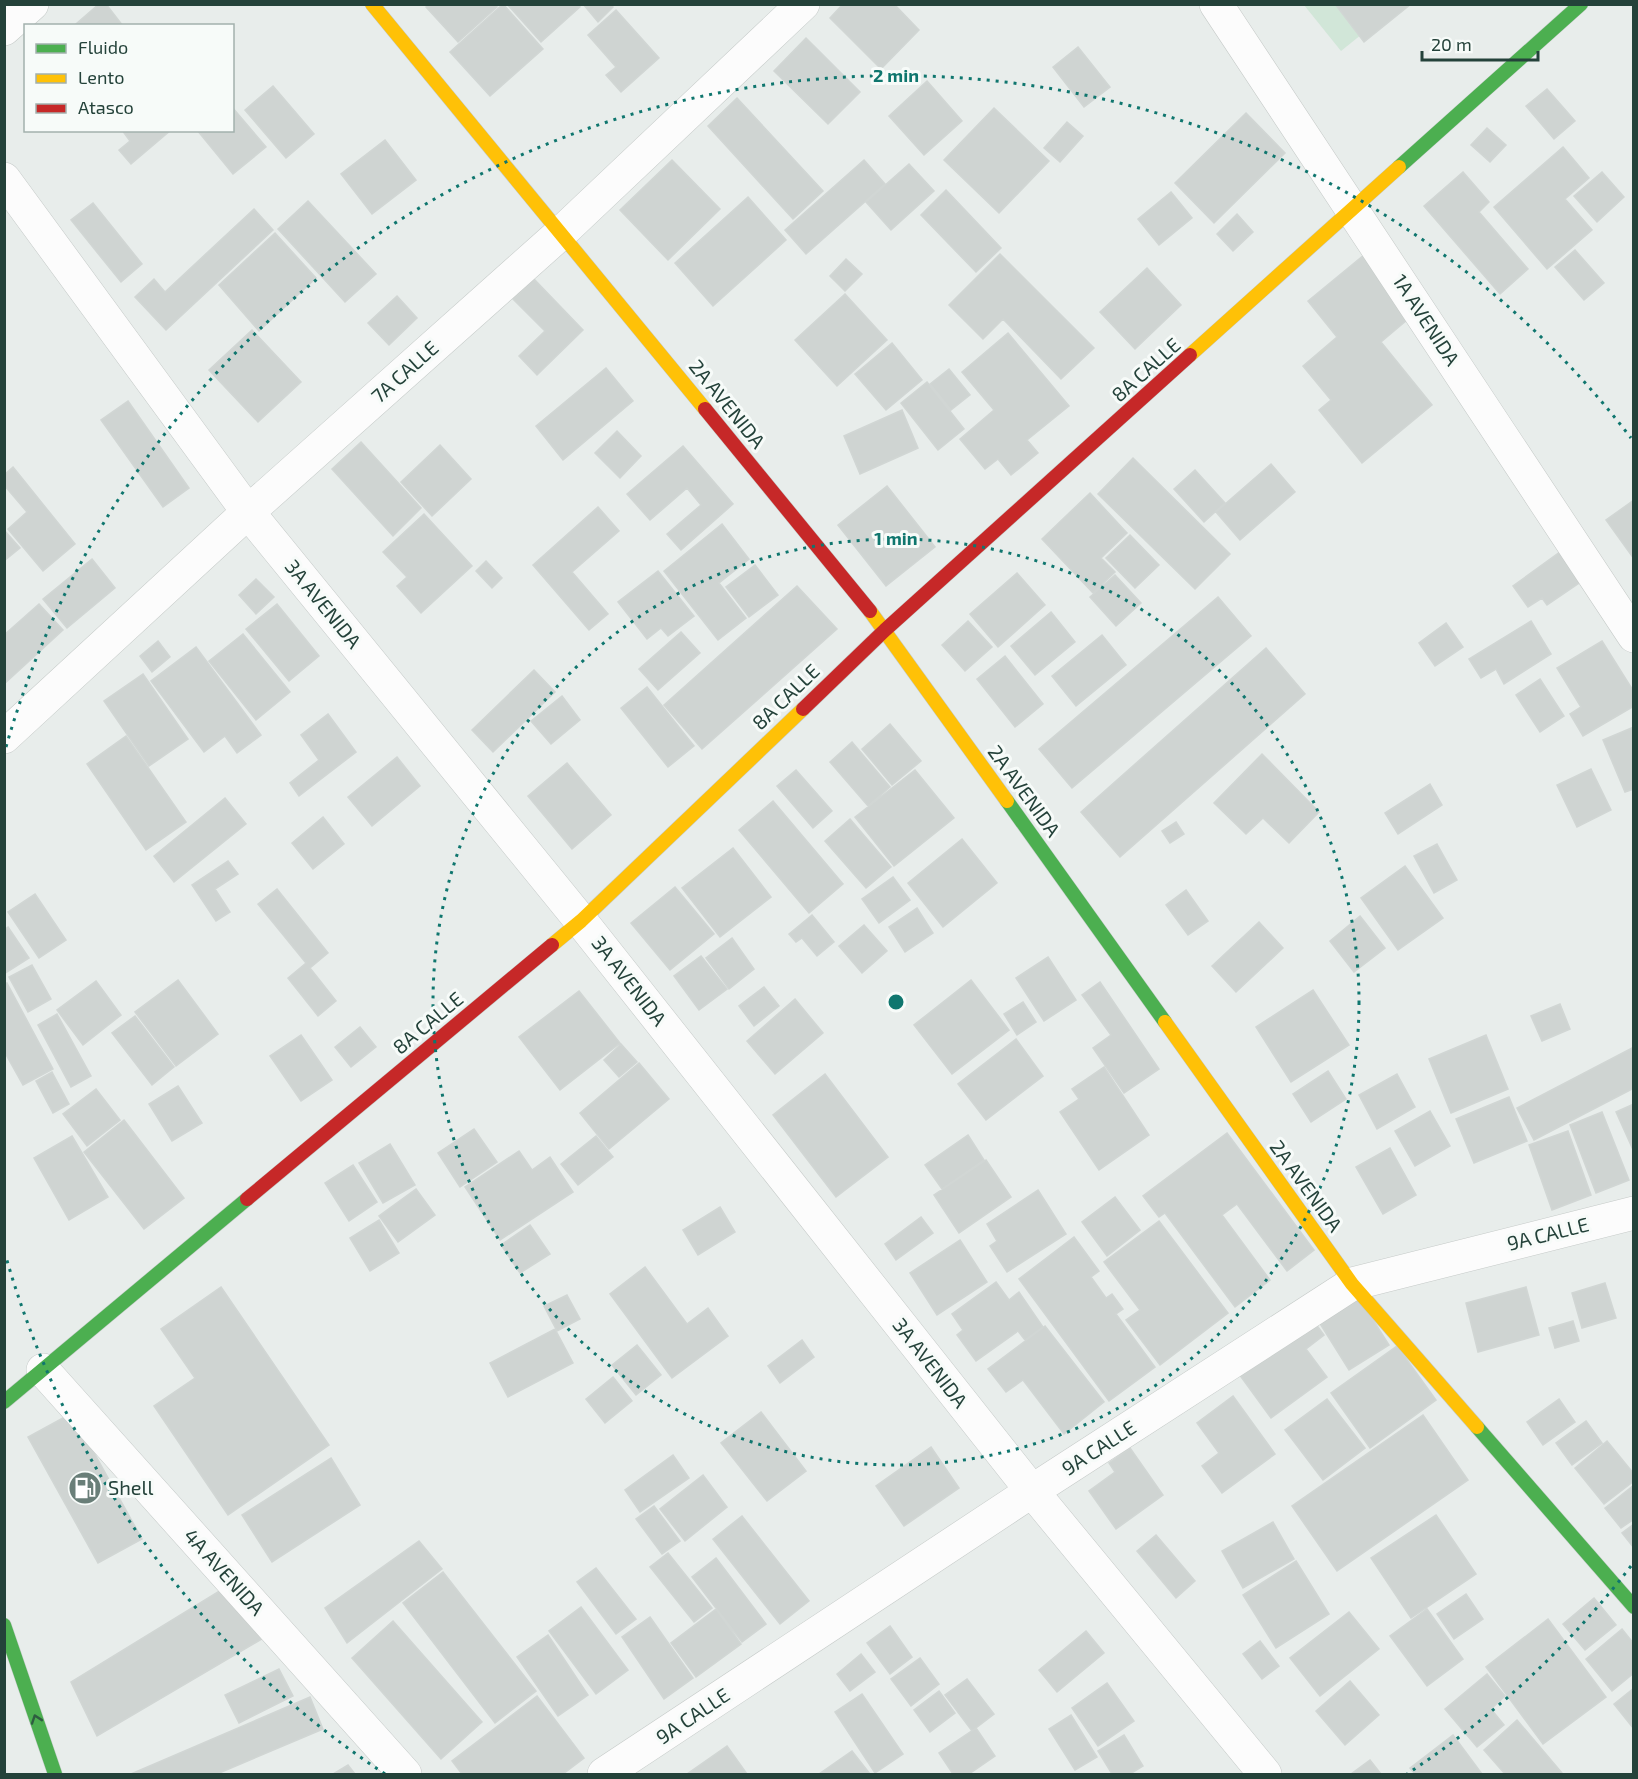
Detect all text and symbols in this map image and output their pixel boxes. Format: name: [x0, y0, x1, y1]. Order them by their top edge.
legend: [24, 24, 234, 132]
scale bar: [1422, 24, 1538, 62]
text: 20 m: [1431, 33, 1472, 55]
text: Fluido: [78, 36, 128, 58]
text: 2 min: [873, 64, 919, 86]
text: Lento: [78, 66, 124, 88]
text: Atasco: [78, 96, 134, 118]
street label: 1A AVENIDA: [1388, 269, 1466, 370]
street label: 8A CALLE: [1106, 332, 1185, 406]
street label: 7A CALLE: [366, 335, 443, 407]
street label: 2A AVENIDA: [685, 354, 771, 453]
text: 1 min: [874, 527, 918, 549]
street label: 3A AVENIDA: [281, 554, 367, 653]
street label: 8A CALLE: [747, 658, 824, 734]
street label: 2A AVENIDA: [984, 740, 1066, 841]
street label: 3A AVENIDA: [587, 931, 673, 1030]
street label: 8A CALLE: [387, 986, 467, 1058]
centre of rings: [886, 992, 906, 1012]
street label: 2A AVENIDA: [1266, 1135, 1348, 1236]
street label: 9A CALLE: [1504, 1211, 1591, 1255]
street label: 3A AVENIDA: [888, 1313, 974, 1412]
street label: 9A CALLE: [1057, 1414, 1140, 1480]
fuel station icon: Shell: [67, 1470, 103, 1506]
place label: Shell: [108, 1475, 154, 1499]
street label: 4A AVENIDA: [180, 1523, 270, 1620]
street label: 9A CALLE: [651, 1682, 734, 1748]
one-way arrow: [31, 1714, 43, 1725]

